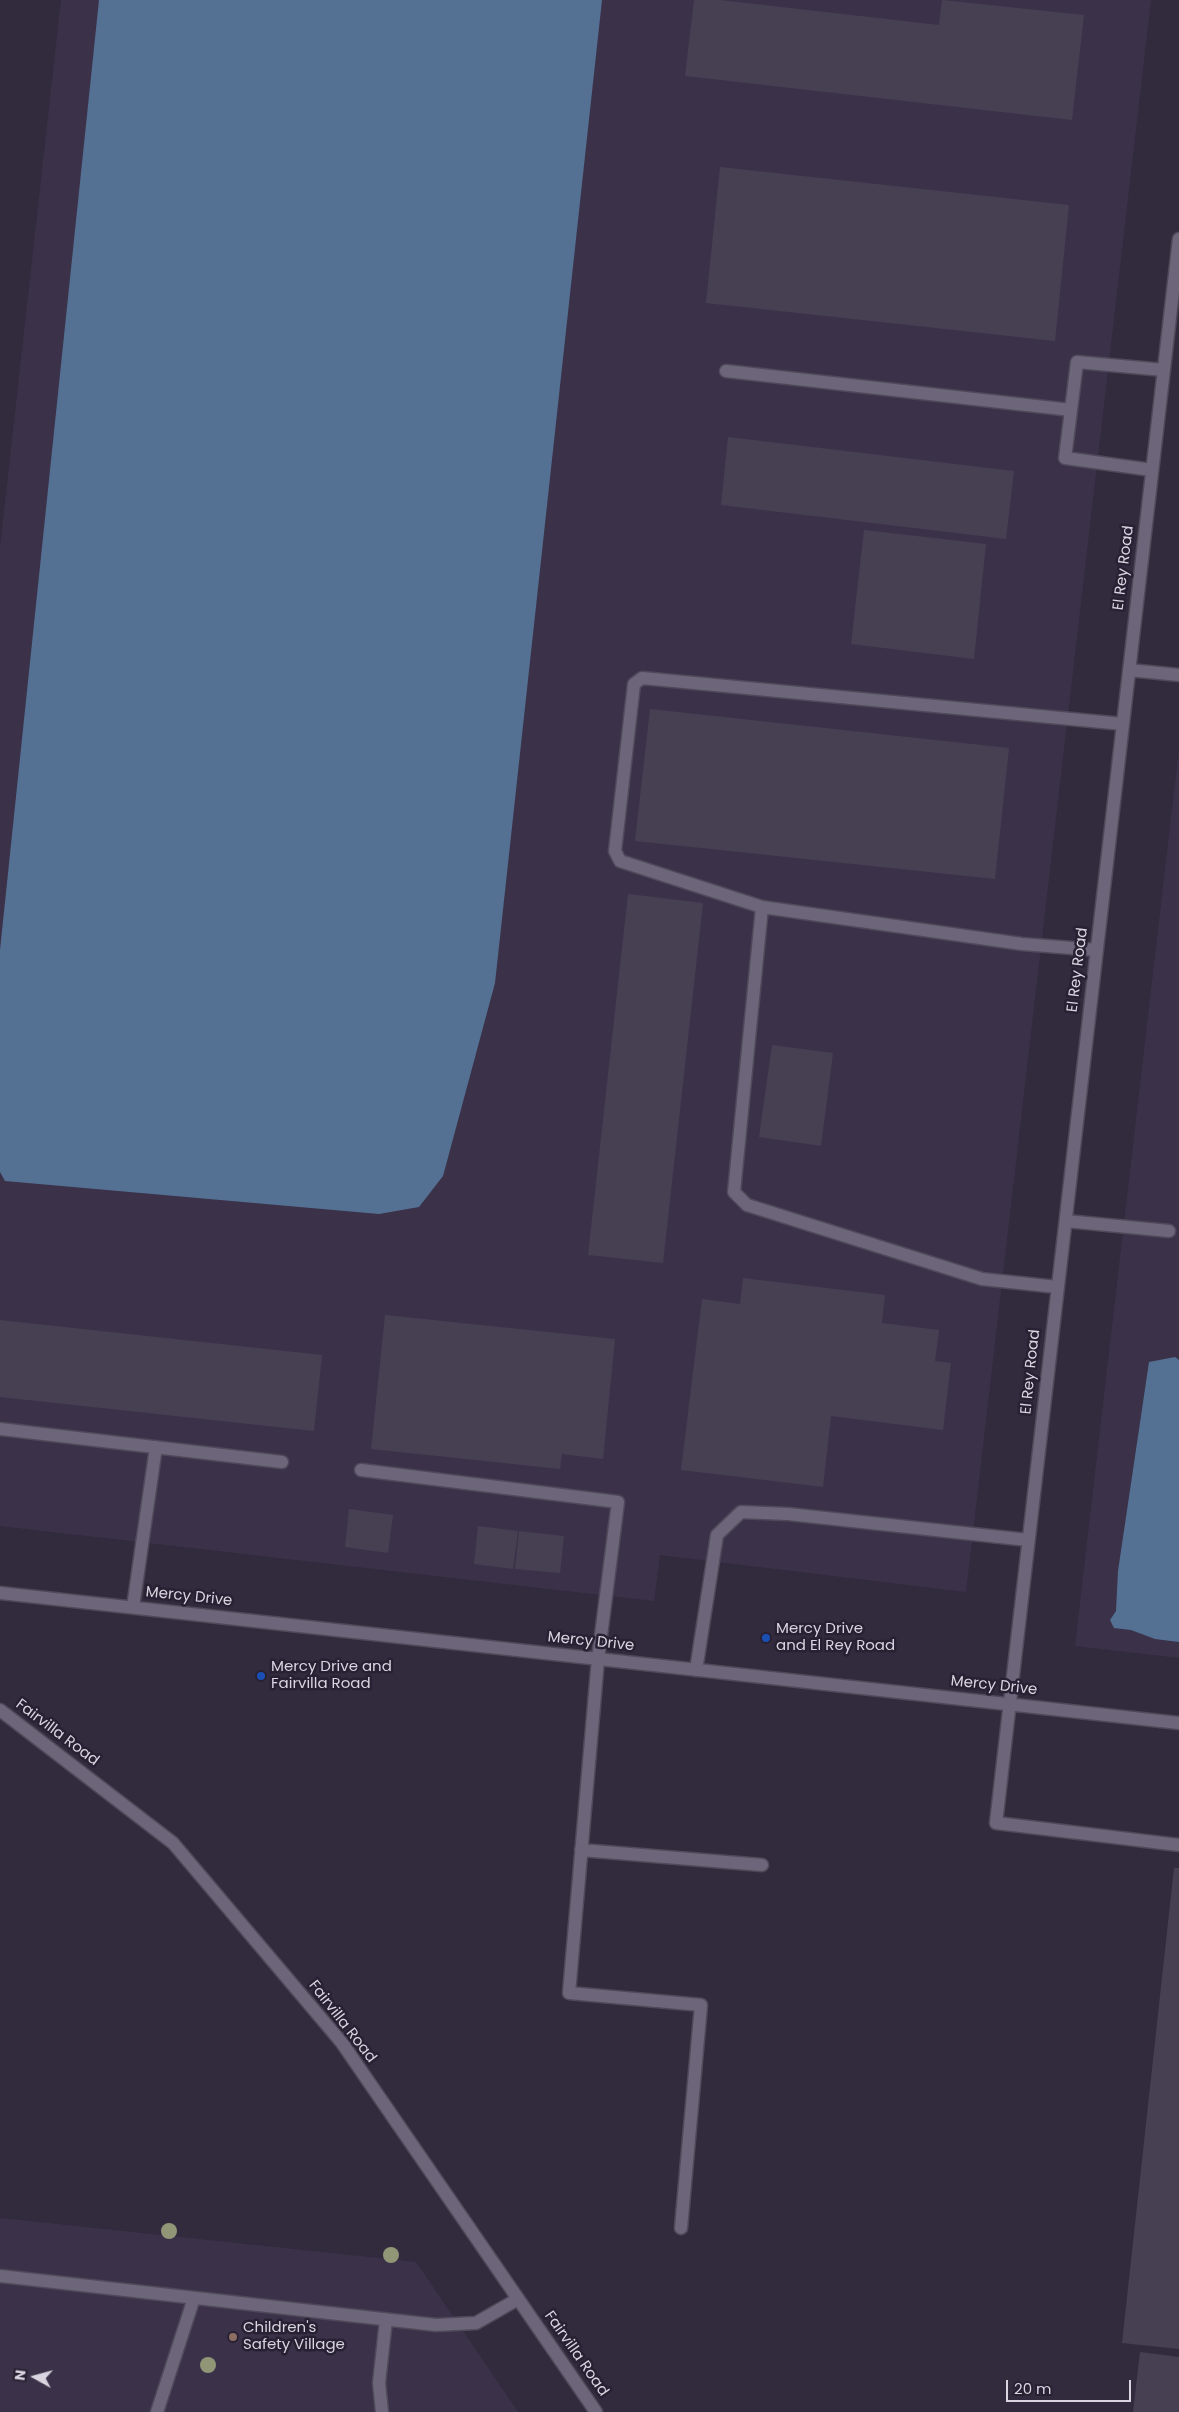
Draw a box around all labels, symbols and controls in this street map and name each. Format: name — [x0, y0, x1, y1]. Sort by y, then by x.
street label: El Rey Road — [1110, 525, 1138, 611]
street label: El Rey Road — [1064, 927, 1092, 1013]
street label: El Rey Road — [1018, 1329, 1044, 1415]
street label: Mercy Drive — [145, 1584, 233, 1610]
place label: Mercy Drive and El Rey Road — [776, 1620, 895, 1655]
street label: Mercy Drive — [547, 1629, 635, 1655]
marker: Mercy Drive and El Rey Road — [760, 1632, 772, 1644]
place label: Mercy Drive and Fairvilla Road — [271, 1658, 392, 1693]
marker: Mercy Drive and Fairvilla Road — [255, 1670, 267, 1682]
street label: Mercy Drive — [950, 1673, 1038, 1699]
street label: Fairvilla Road — [12, 1696, 102, 1770]
street label: Fairvilla Road — [304, 1977, 380, 2067]
street label: Fairvilla Road — [540, 2308, 612, 2400]
place label: Children's Safety Village — [243, 2319, 345, 2354]
marker: Children's Safety Village — [227, 2331, 239, 2343]
north arrow — [10, 2352, 60, 2402]
text: N — [10, 2369, 31, 2382]
scale bar — [1009, 2370, 1134, 2402]
text: 20 m — [1014, 2378, 1052, 2399]

